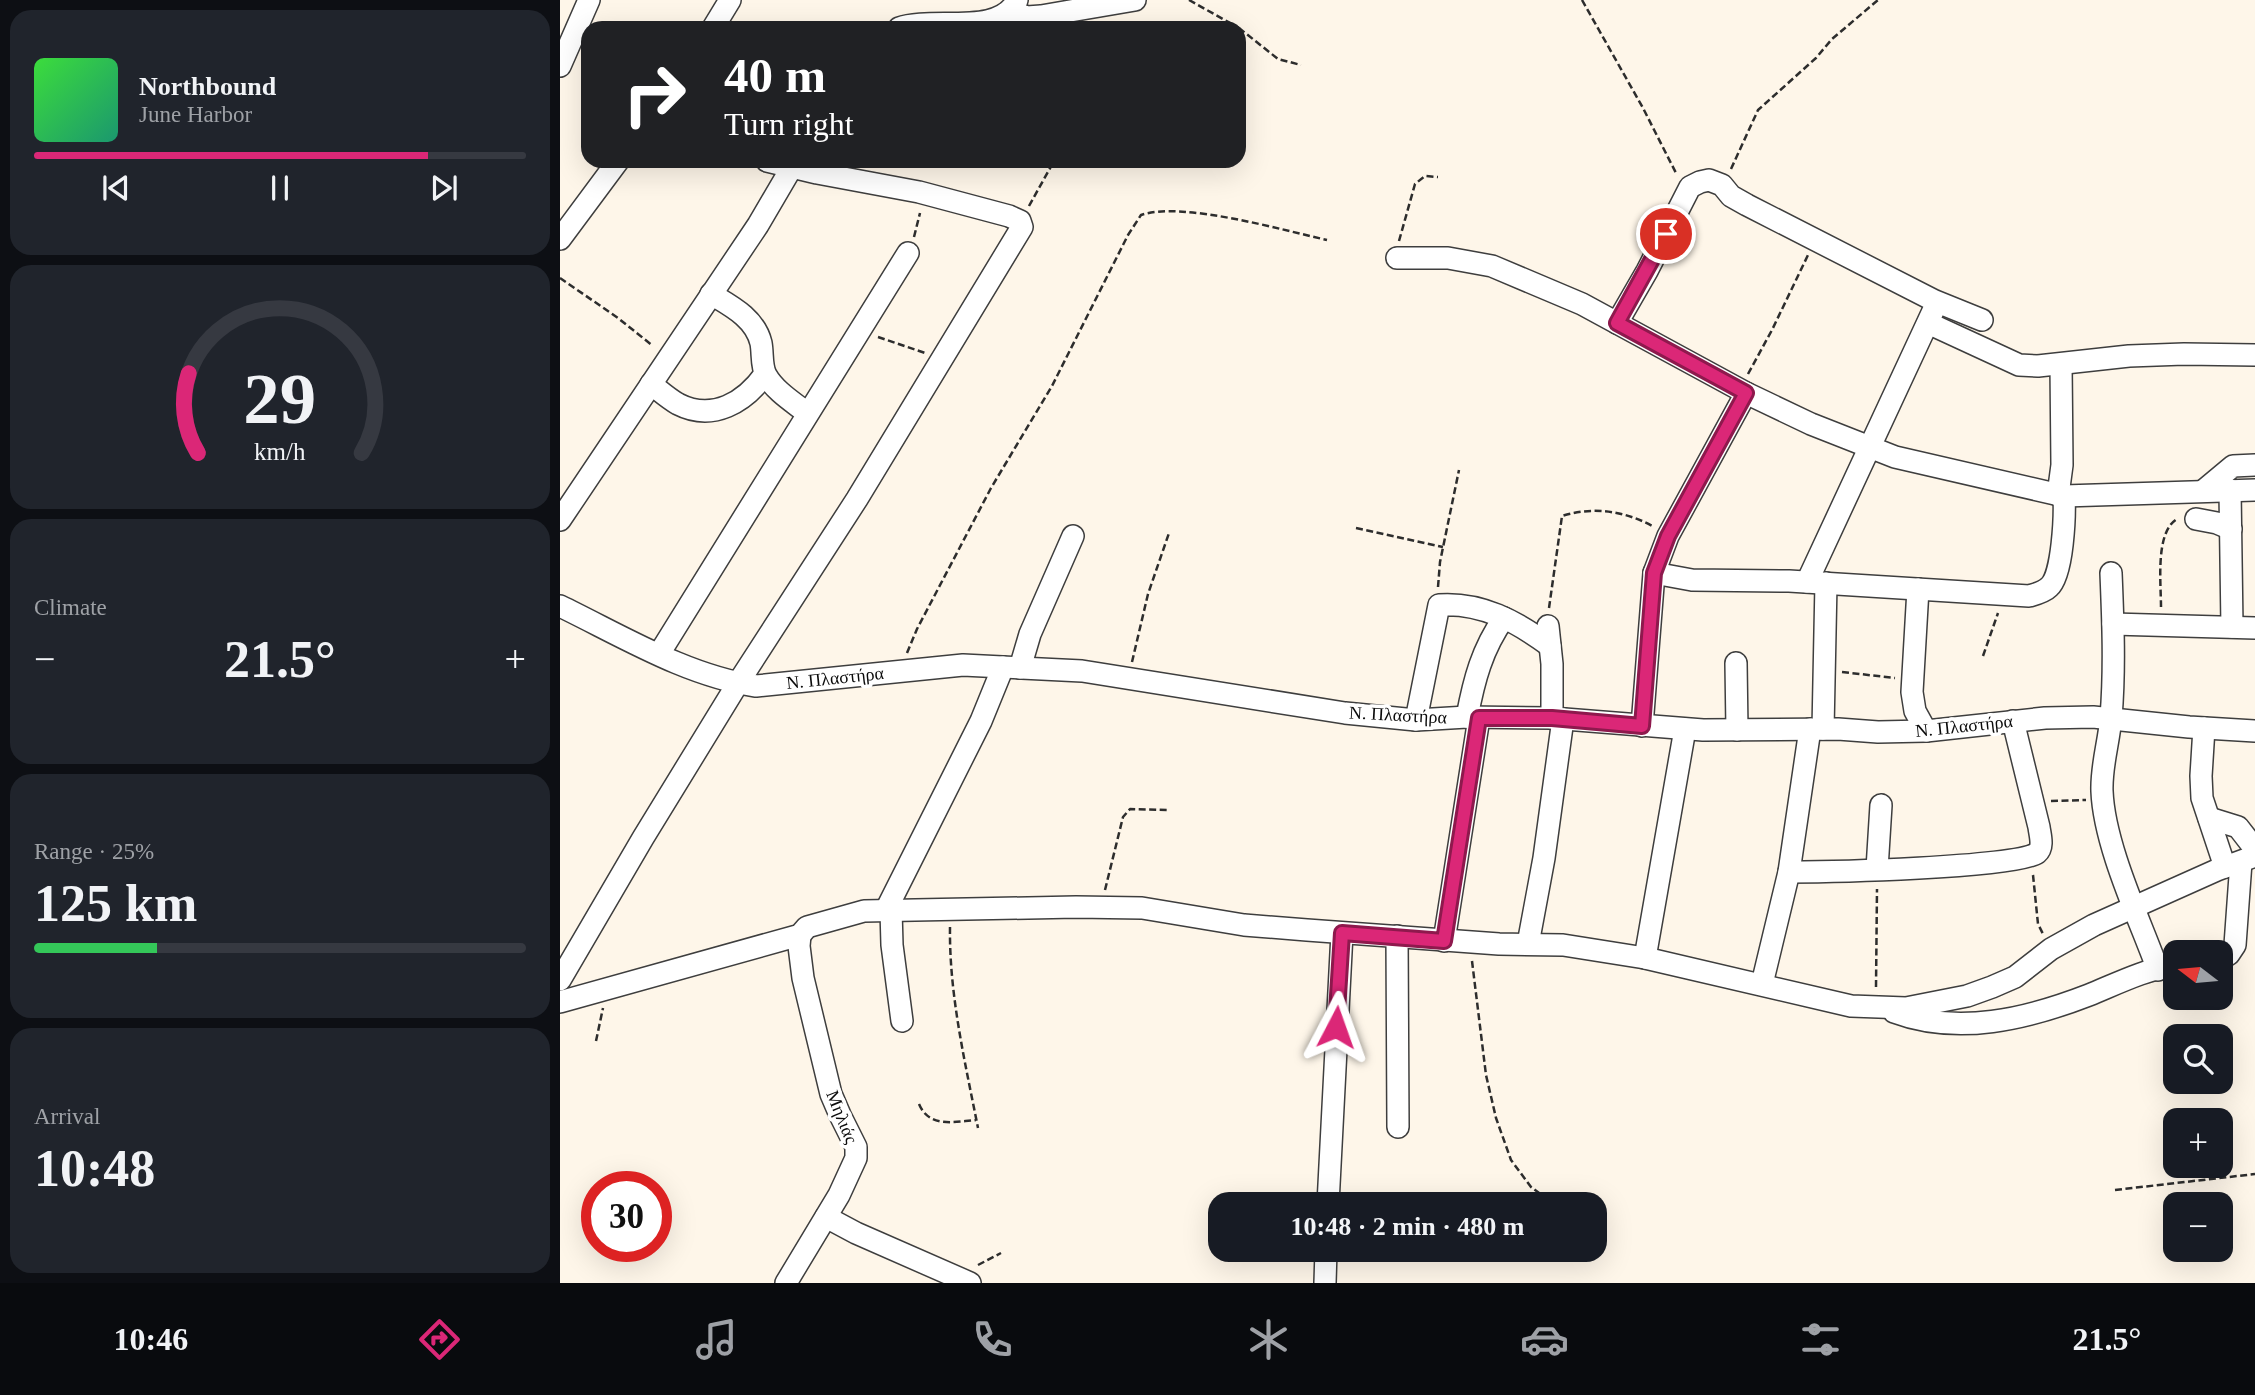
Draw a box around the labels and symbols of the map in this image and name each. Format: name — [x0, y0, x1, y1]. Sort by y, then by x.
pin — [1636, 204, 1696, 264]
street label: Ν. Πλαστήρα — [785, 663, 885, 693]
street label: Ν. Πλαστήρα — [1349, 702, 1448, 728]
street label: Ν. Πλαστήρα — [1914, 711, 2014, 741]
north arrow — [2163, 940, 2233, 1010]
position arrow — [1299, 990, 1373, 1064]
street label: Μηλιάς — [822, 1088, 862, 1146]
speed limit sign: 30 — [581, 1171, 672, 1262]

